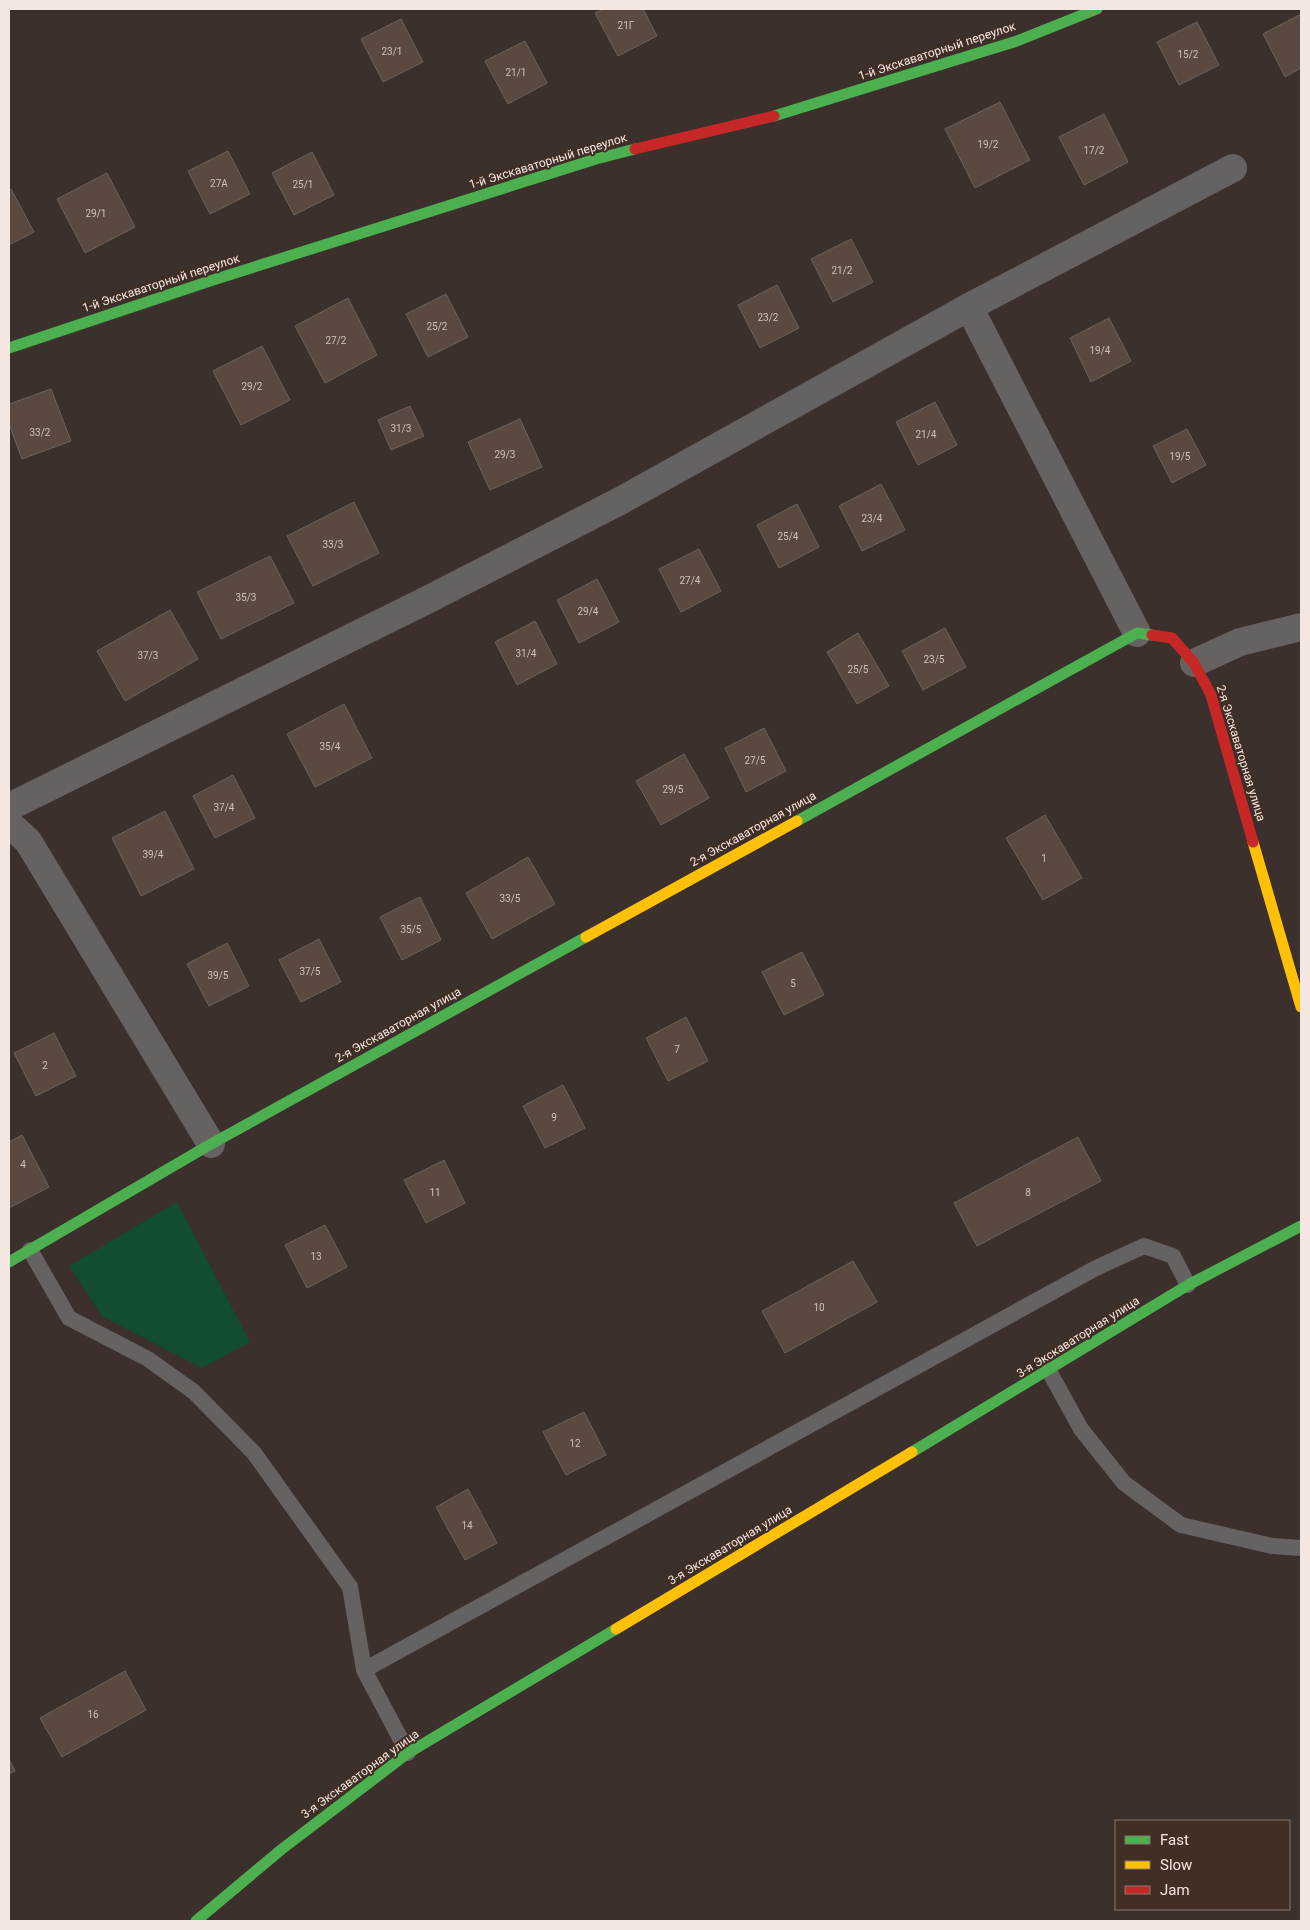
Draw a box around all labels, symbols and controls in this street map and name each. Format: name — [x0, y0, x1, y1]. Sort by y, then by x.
street label: 1-й Экскаваторный переулок — [857, 19, 1018, 83]
house number: 21Г — [618, 20, 635, 31]
house number: 23/1 — [382, 46, 403, 57]
house number: 15/2 — [1178, 49, 1199, 60]
house number: 21/1 — [506, 67, 527, 78]
street label: 1-й Экскаваторный переулок — [467, 130, 629, 192]
house number: 19/2 — [978, 139, 999, 150]
house number: 17/2 — [1084, 145, 1105, 156]
house number: 27А — [210, 178, 228, 189]
house number: 25/1 — [293, 179, 314, 190]
house number: 29/1 — [86, 208, 107, 219]
street label: 1-й Экскаваторный переулок — [81, 251, 242, 315]
house number: 21/2 — [832, 265, 853, 276]
house number: 23/2 — [758, 312, 779, 323]
house number: 25/2 — [427, 321, 448, 332]
house number: 27/2 — [326, 335, 347, 346]
house number: 19/4 — [1090, 345, 1111, 356]
house number: 29/2 — [242, 381, 263, 392]
house number: 31/3 — [391, 423, 412, 434]
house number: 33/2 — [30, 427, 51, 438]
house number: 21/4 — [916, 429, 937, 440]
house number: 29/3 — [495, 449, 516, 460]
house number: 19/5 — [1170, 451, 1191, 462]
house number: 23/4 — [862, 513, 883, 524]
house number: 25/4 — [778, 531, 799, 542]
house number: 33/3 — [323, 539, 344, 550]
house number: 27/4 — [680, 575, 701, 586]
house number: 35/3 — [236, 592, 257, 603]
house number: 29/4 — [578, 606, 599, 617]
house number: 31/4 — [516, 648, 537, 659]
house number: 37/3 — [138, 650, 159, 661]
house number: 23/5 — [924, 654, 945, 665]
house number: 25/5 — [848, 664, 869, 675]
street label: 2-я Экскаваторная улица — [1214, 683, 1268, 823]
house number: 35/4 — [320, 741, 341, 752]
house number: 27/5 — [745, 755, 766, 766]
house number: 29/5 — [663, 784, 684, 795]
street label: 2-я Экскаваторная улица — [688, 789, 818, 869]
house number: 37/4 — [214, 802, 235, 813]
house number: 39/4 — [143, 849, 164, 860]
house number: 1 — [1041, 853, 1047, 864]
house number: 33/5 — [500, 893, 521, 904]
house number: 35/5 — [401, 924, 422, 935]
house number: 37/5 — [300, 966, 321, 977]
house number: 39/5 — [208, 970, 229, 981]
house number: 5 — [790, 978, 796, 989]
street label: 2-я Экскаваторная улица — [333, 985, 463, 1065]
house number: 7 — [674, 1044, 680, 1055]
house number: 2 — [42, 1060, 48, 1071]
house number: 9 — [551, 1112, 557, 1123]
house number: 4 — [20, 1159, 26, 1170]
house number: 11 — [429, 1187, 441, 1198]
house number: 8 — [1025, 1187, 1031, 1198]
house number: 13 — [310, 1251, 322, 1262]
street label: 3-я Экскаваторная улица — [1014, 1294, 1142, 1380]
house number: 10 — [813, 1302, 825, 1313]
house number: 12 — [569, 1438, 581, 1449]
street label: 3-я Экскаваторная улица — [666, 1502, 794, 1588]
house number: 14 — [461, 1520, 473, 1531]
house number: 16 — [87, 1709, 99, 1720]
street label: 3-я Экскаваторная улица — [299, 1727, 421, 1821]
legend — [1115, 1820, 1290, 1910]
text: Fast — [1160, 1831, 1189, 1849]
text: Slow — [1160, 1856, 1192, 1874]
text: Jam — [1160, 1881, 1190, 1899]

